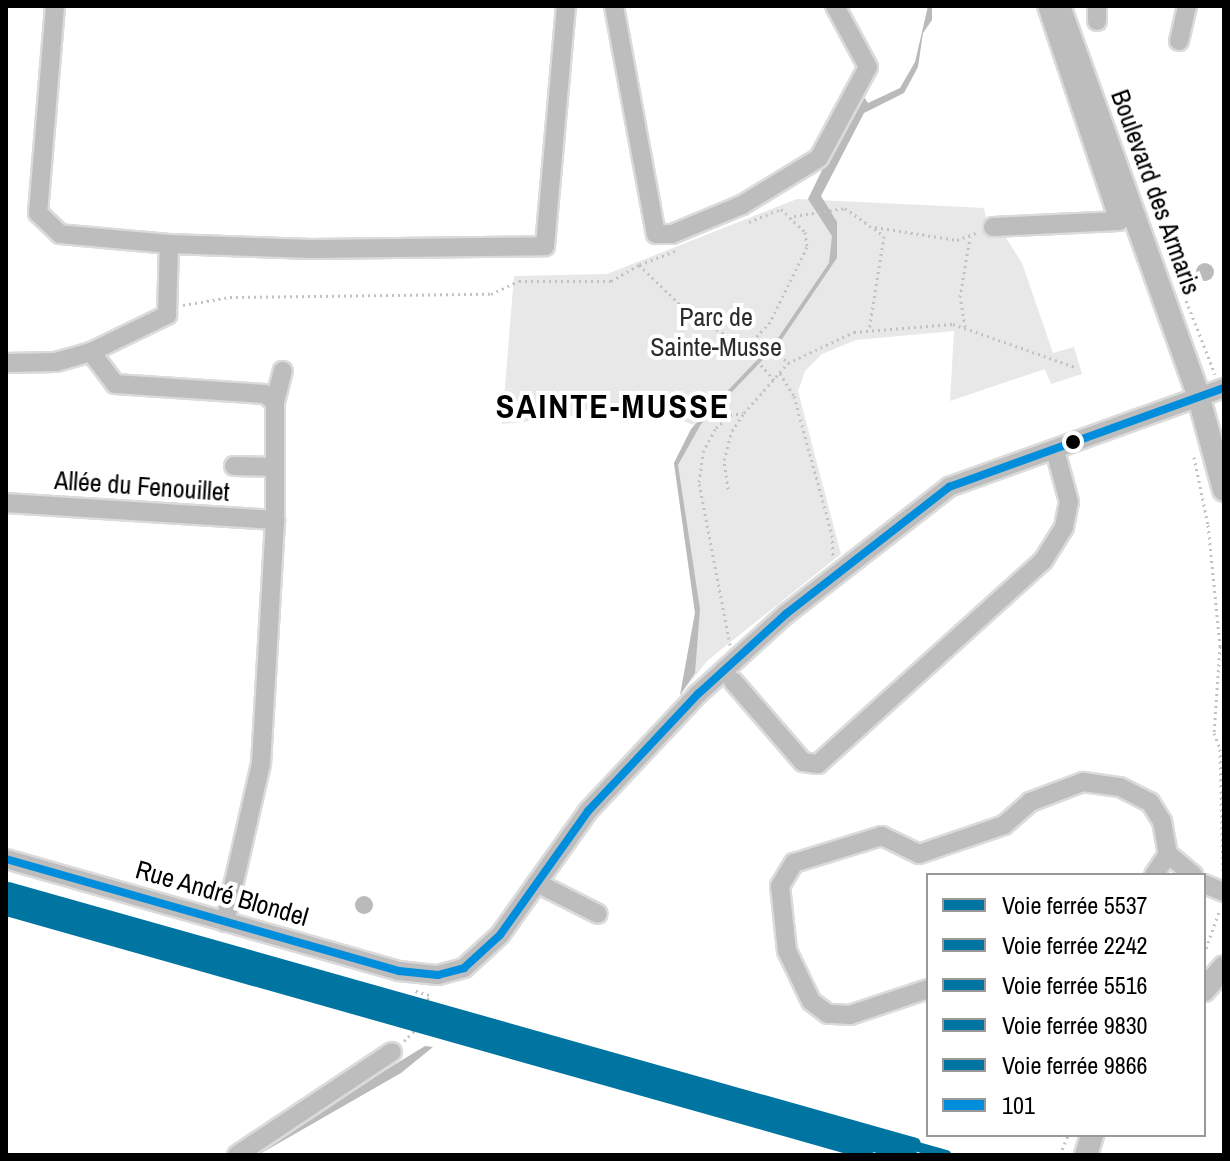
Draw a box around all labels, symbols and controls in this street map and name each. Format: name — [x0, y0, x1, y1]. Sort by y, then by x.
street label: Boulevard des Armaris — [1104, 85, 1208, 299]
park label: Parc de Sainte-Musse — [650, 301, 782, 362]
district label: SAINTE-MUSSE — [496, 387, 730, 427]
unlabelled marker — [1065, 434, 1081, 450]
street label: Allée du Fenouillet — [53, 464, 231, 508]
street label: Rue André Blondel — [132, 853, 312, 933]
legend — [926, 873, 1206, 1137]
text: Voie ferrée 5537 — [1002, 889, 1148, 921]
text: Voie ferrée 2242 — [1002, 929, 1148, 961]
text: Voie ferrée 5516 — [1002, 969, 1148, 1001]
text: Voie ferrée 9830 — [1002, 1009, 1148, 1041]
text: Voie ferrée 9866 — [1002, 1049, 1148, 1081]
text: 101 — [1002, 1089, 1035, 1121]

